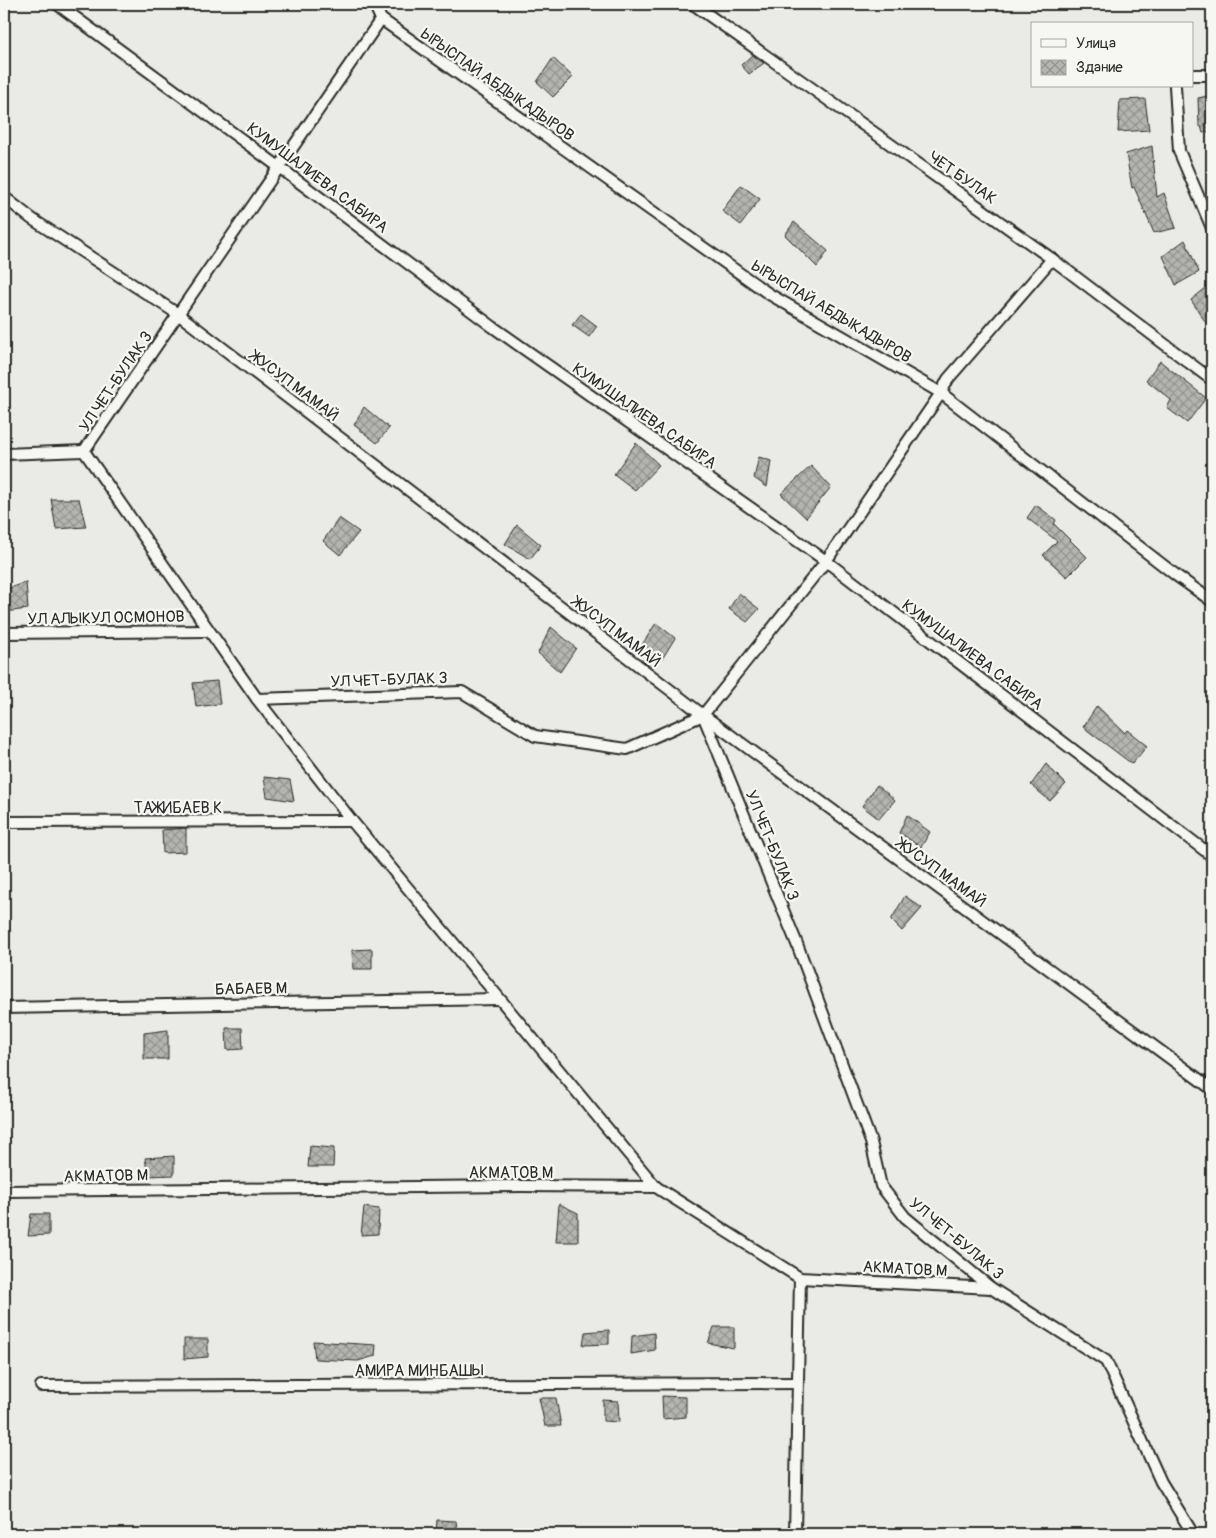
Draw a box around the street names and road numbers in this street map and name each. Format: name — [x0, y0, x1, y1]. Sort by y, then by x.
street label: ЫРЫСПАЙ АБДЫКАДЫРОВ — [417, 24, 578, 145]
street label: КУМУШАЛИЕВА САБИРА — [243, 118, 392, 237]
street label: ЧЕТ БУЛАК — [924, 147, 1000, 209]
street label: ЫРЫСПАЙ АБДЫКАДЫРОВ — [748, 256, 915, 368]
street label: УЛ ЧЕТ-БУЛАК 3 — [75, 327, 157, 436]
street label: ЖУСУП МАМАЙ — [244, 344, 343, 426]
street label: КУМУШАЛИЕВА САБИРА — [568, 358, 720, 473]
street label: ЖУСУП МАМАЙ — [566, 590, 665, 672]
street label: КУМУШАЛИЕВА САБИРА — [898, 595, 1047, 714]
street label: УЛ АЛЫКУЛ ОСМОНОВ — [27, 607, 185, 629]
street label: УЛ ЧЕТ-БУЛАК 3 — [330, 668, 448, 692]
street label: УЛ ЧЕТ-БУЛАК 3 — [741, 787, 803, 903]
street label: ТАЖИБАЕВ К — [134, 798, 222, 818]
street label: ЖУСУП МАМАЙ — [891, 832, 990, 912]
street label: БАБАЕВ М — [215, 978, 287, 1000]
street label: АКМАТОВ М — [469, 1163, 553, 1183]
street label: АКМАТОВ М — [64, 1165, 148, 1187]
street label: УЛ ЧЕТ-БУЛАК 3 — [905, 1193, 1008, 1284]
street label: АКМАТОВ М — [862, 1257, 948, 1281]
street label: АМИРА МИНБАШЫ — [354, 1361, 484, 1381]

